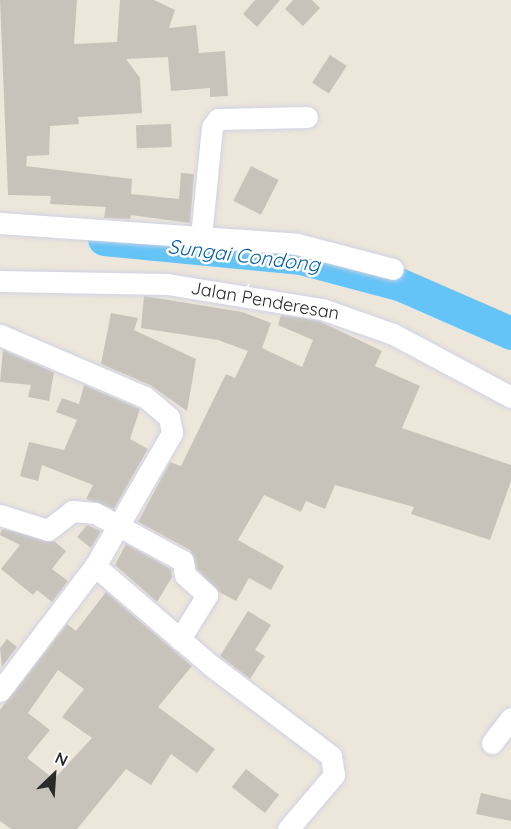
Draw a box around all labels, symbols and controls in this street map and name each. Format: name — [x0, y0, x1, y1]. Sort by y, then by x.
water label: Sungai Condong — [166, 234, 322, 276]
street label: Jalan Penderesan — [189, 277, 341, 325]
north arrow — [24, 745, 84, 805]
text: N — [52, 747, 71, 770]

